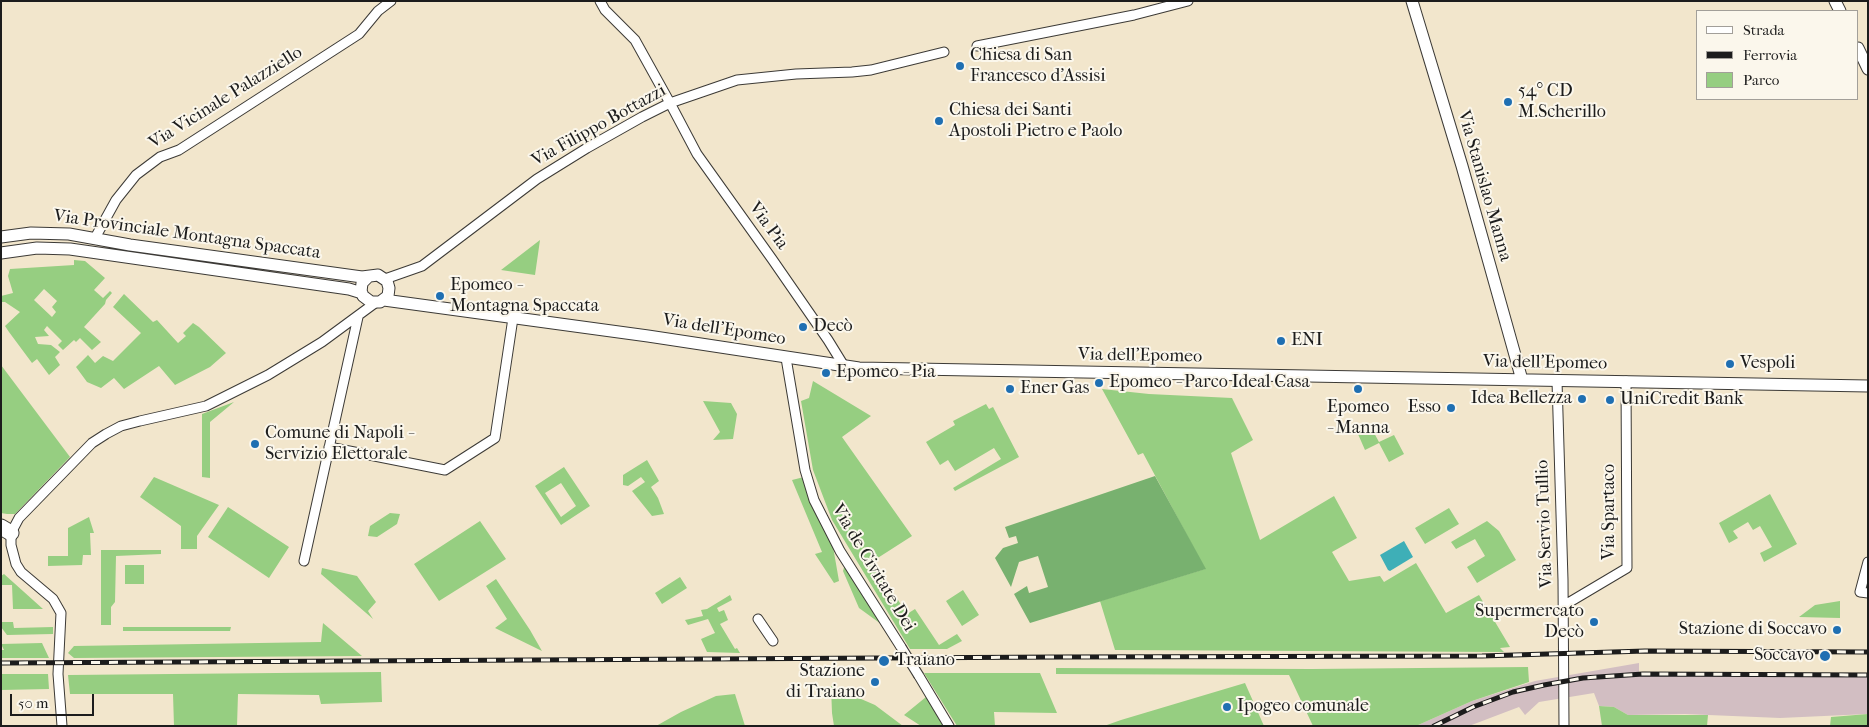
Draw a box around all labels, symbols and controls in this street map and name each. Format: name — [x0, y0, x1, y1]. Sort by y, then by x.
legend — [1696, 10, 1859, 100]
text: Strada — [1743, 21, 1785, 39]
street label: Via Vicinale Palazziello — [145, 42, 307, 154]
place label: Chiesa di San Francesco d'Assisi — [970, 45, 1106, 88]
text: Ferrovia — [1743, 46, 1797, 64]
marker: Chiesa di San Francesco d'Assisi — [954, 60, 966, 72]
text: Parco — [1743, 71, 1779, 89]
street label: Via Filippo Bottazzi — [528, 80, 670, 172]
place label: 54° CD M.Scherillo — [1518, 81, 1606, 124]
marker: 54° CD M.Scherillo — [1502, 96, 1514, 108]
place label: Chiesa dei Santi Apostoli Pietro e Paolo — [949, 100, 1122, 142]
street label: Via Stanislao Manna — [1452, 108, 1516, 264]
marker: Chiesa dei Santi Apostoli Pietro e Paolo — [933, 115, 945, 127]
street label: Via Pia — [743, 198, 793, 254]
street label: Via Provinciale Montagna Spaccata — [52, 206, 322, 264]
place label: Epomeo - Montagna Spaccata — [450, 275, 599, 318]
marker: Epomeo - Montagna Spaccata — [434, 290, 446, 302]
street label: Via dell'Epomeo — [661, 310, 787, 350]
place label: Decò — [813, 316, 853, 338]
marker: Decò — [797, 321, 809, 333]
place label: ENI — [1291, 330, 1323, 352]
marker: ENI — [1275, 335, 1287, 347]
street label: Via dell'Epomeo — [1078, 344, 1202, 368]
street label: Via dell'Epomeo — [1483, 351, 1607, 375]
place label: Vespoli — [1740, 353, 1795, 375]
marker: Vespoli — [1724, 358, 1736, 370]
place label: Epomeo - Pia — [836, 362, 936, 384]
marker: Epomeo - Pia — [820, 367, 832, 379]
place label: Epomeo - Parco Ideal Casa — [1109, 372, 1310, 394]
marker: Epomeo - Parco Ideal Casa — [1093, 377, 1105, 389]
place label: Ener Gas — [1020, 378, 1089, 400]
marker: Ener Gas — [1004, 383, 1016, 395]
marker: Epomeo - Manna — [1352, 383, 1364, 395]
place label: Idea Bellezza — [1471, 388, 1572, 410]
place label: UniCredit Bank — [1620, 389, 1743, 411]
marker: Idea Bellezza — [1576, 393, 1588, 405]
marker: UniCredit Bank — [1604, 394, 1616, 406]
place label: Epomeo - Manna — [1327, 397, 1389, 439]
place label: Esso — [1408, 397, 1441, 419]
marker: Esso — [1445, 402, 1457, 414]
place label: Comune di Napoli - Servizio Elettorale — [265, 423, 412, 466]
marker: Comune di Napoli - Servizio Elettorale — [249, 438, 261, 450]
street label: Via Servio Tullio — [1532, 459, 1558, 589]
street label: Via Spartaco — [1599, 464, 1621, 560]
street label: Via de Civitate Dei — [826, 500, 920, 636]
place label: Supermercato Decò — [1475, 601, 1584, 644]
marker: Supermercato Decò — [1588, 616, 1600, 628]
place label: Stazione di Soccavo — [1679, 619, 1827, 641]
marker: Stazione di Soccavo — [1831, 624, 1843, 636]
place label: Soccavo — [1754, 645, 1814, 667]
marker: Soccavo — [1818, 649, 1832, 663]
place label: Traiano — [895, 650, 955, 672]
marker: Traiano — [877, 654, 891, 668]
place label: Stazione di Traiano — [786, 661, 865, 704]
marker: Stazione di Traiano — [869, 676, 881, 688]
scale bar — [12, 684, 96, 716]
text: 50 m — [18, 694, 48, 712]
place label: Ipogeo comunale — [1237, 696, 1369, 718]
marker: Ipogeo comunale — [1221, 701, 1233, 713]

